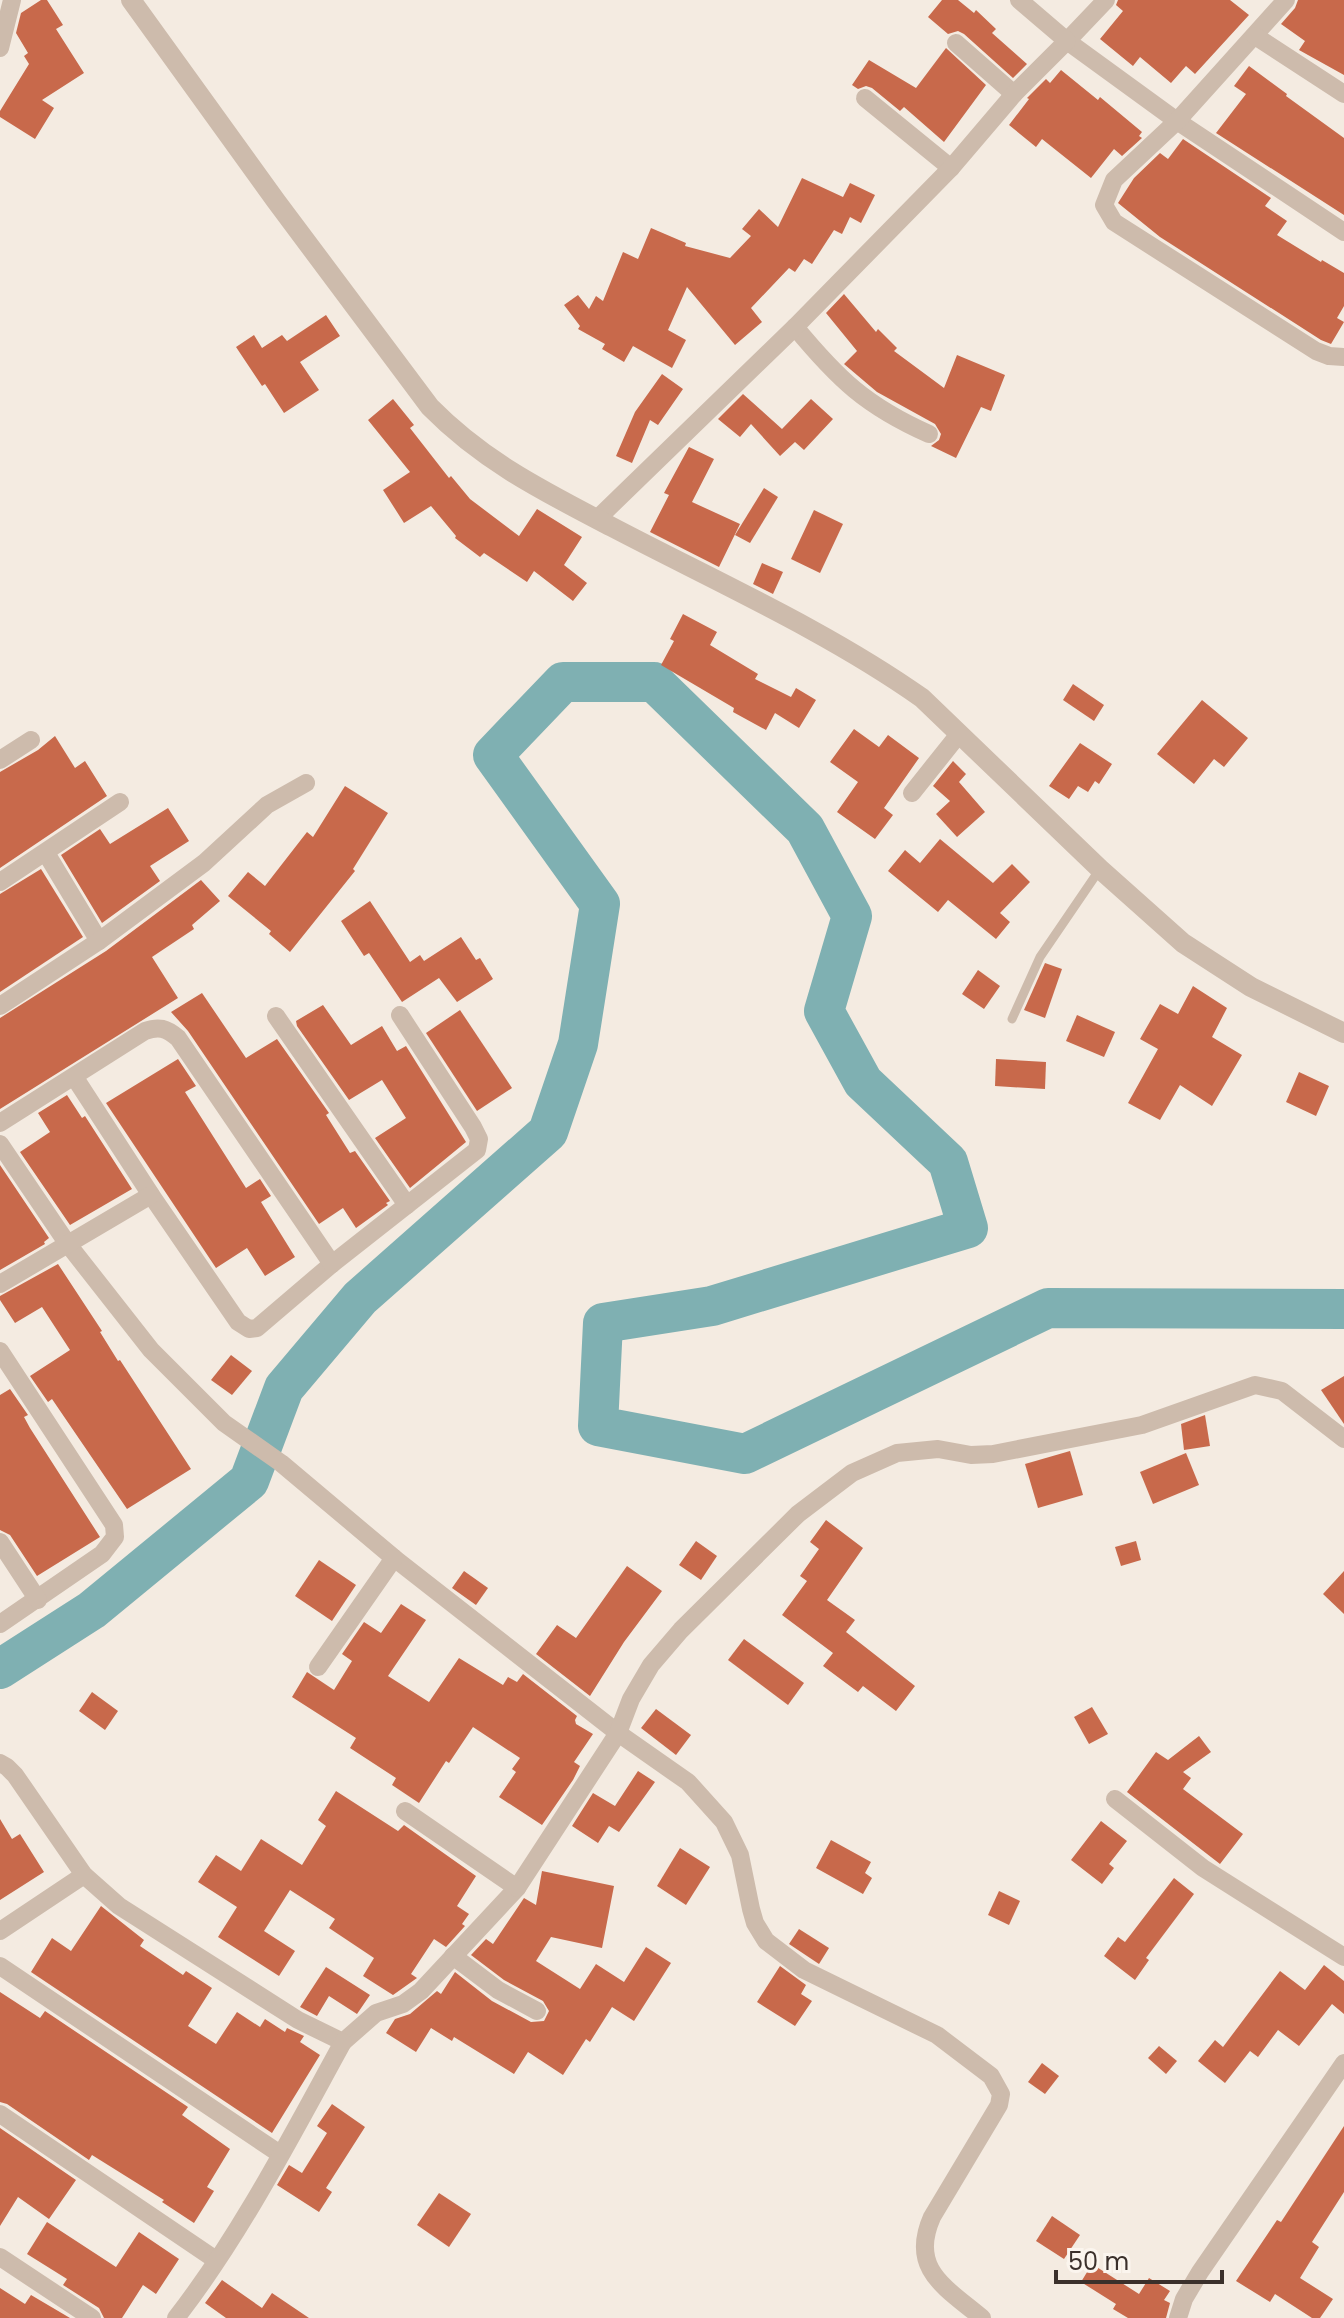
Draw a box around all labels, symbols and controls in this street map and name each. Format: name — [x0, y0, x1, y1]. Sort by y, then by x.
scale bar — [1056, 2234, 1222, 2284]
text: 50 m — [1068, 2245, 1129, 2278]

